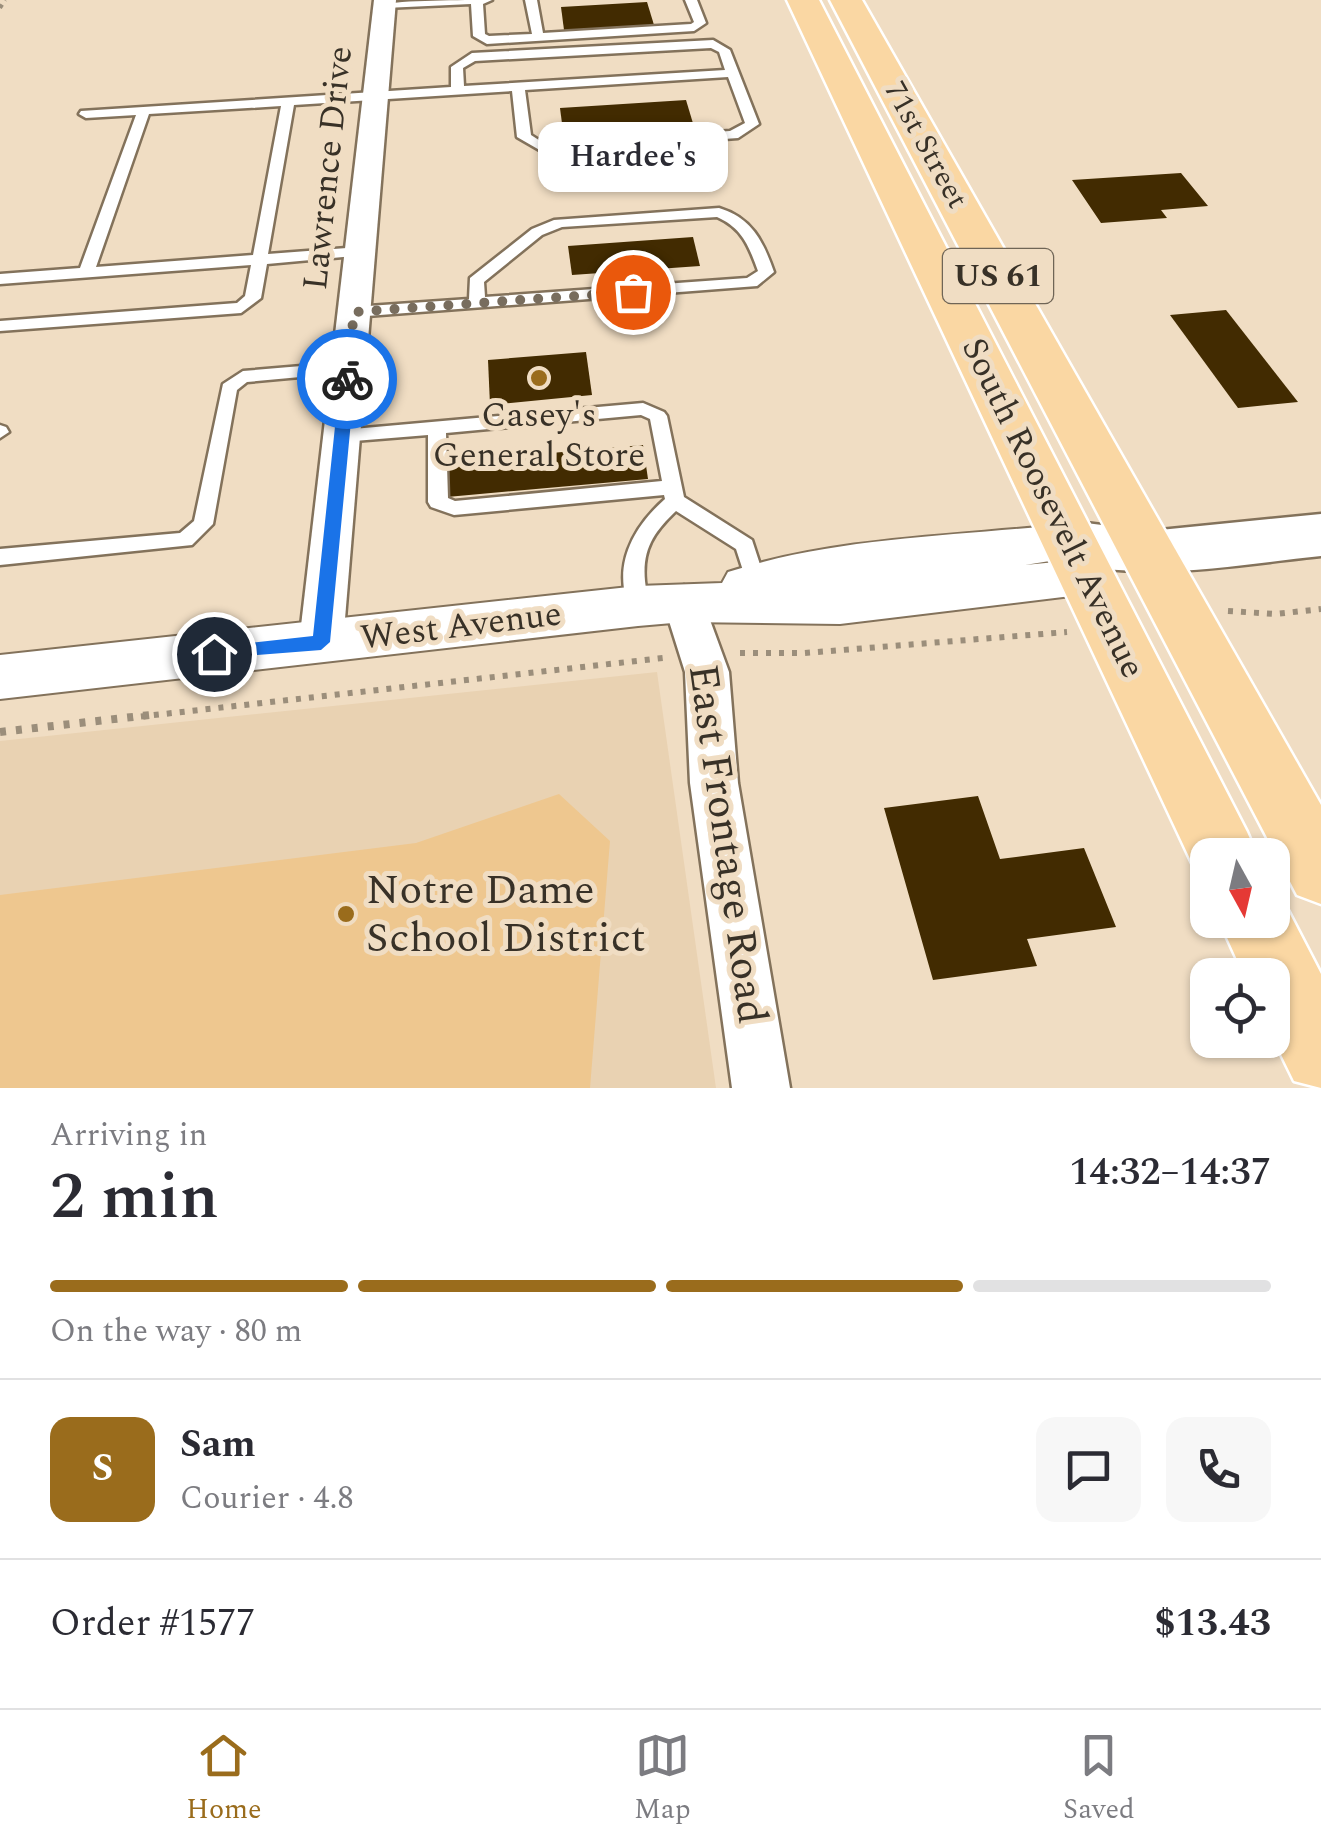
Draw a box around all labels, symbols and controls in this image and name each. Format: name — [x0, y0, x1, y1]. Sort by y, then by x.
street label: Lawrence Drive — [289, 43, 367, 293]
street label: 71st Street — [872, 73, 980, 217]
callout: Hardee's — [538, 122, 728, 192]
text: Hardee's — [569, 132, 697, 181]
road number: US 61 — [943, 249, 1053, 303]
pin — [591, 250, 676, 335]
icon: bag — [606, 265, 661, 320]
courier — [297, 329, 397, 429]
street label: South Roosevelt Avenue — [947, 329, 1159, 687]
icon: bike — [320, 352, 375, 407]
marker: Casey's General Store — [528, 367, 550, 389]
place label: Casey's General Store — [433, 389, 645, 482]
street label: West Avenue — [358, 587, 564, 665]
pin — [172, 612, 257, 697]
icon: home — [187, 627, 242, 682]
street label: East Frontage Road — [671, 660, 783, 1028]
north arrow — [1190, 838, 1290, 938]
map controls — [1190, 838, 1290, 1058]
place label: Notre Dame School District — [366, 859, 646, 970]
marker: Notre Dame School District — [335, 903, 357, 925]
button: locate — [1190, 958, 1290, 1058]
text: Arriving in — [50, 1111, 207, 1160]
text: 14:32–14:37 — [1069, 1144, 1271, 1202]
text: 2 min — [50, 1148, 219, 1247]
text: On the way · 80 m — [50, 1307, 302, 1356]
text: Sam — [180, 1416, 256, 1474]
button: chat — [1036, 1417, 1141, 1522]
button: phone — [1166, 1417, 1271, 1522]
text: S — [92, 1440, 113, 1498]
text: Courier · 4.8 — [180, 1474, 353, 1523]
text: Order #1577 — [50, 1595, 255, 1653]
text: $13.43 — [1154, 1595, 1271, 1653]
tab: Home — [186, 1728, 262, 1831]
tab: Map — [634, 1728, 691, 1831]
tab: Saved — [1063, 1728, 1135, 1831]

